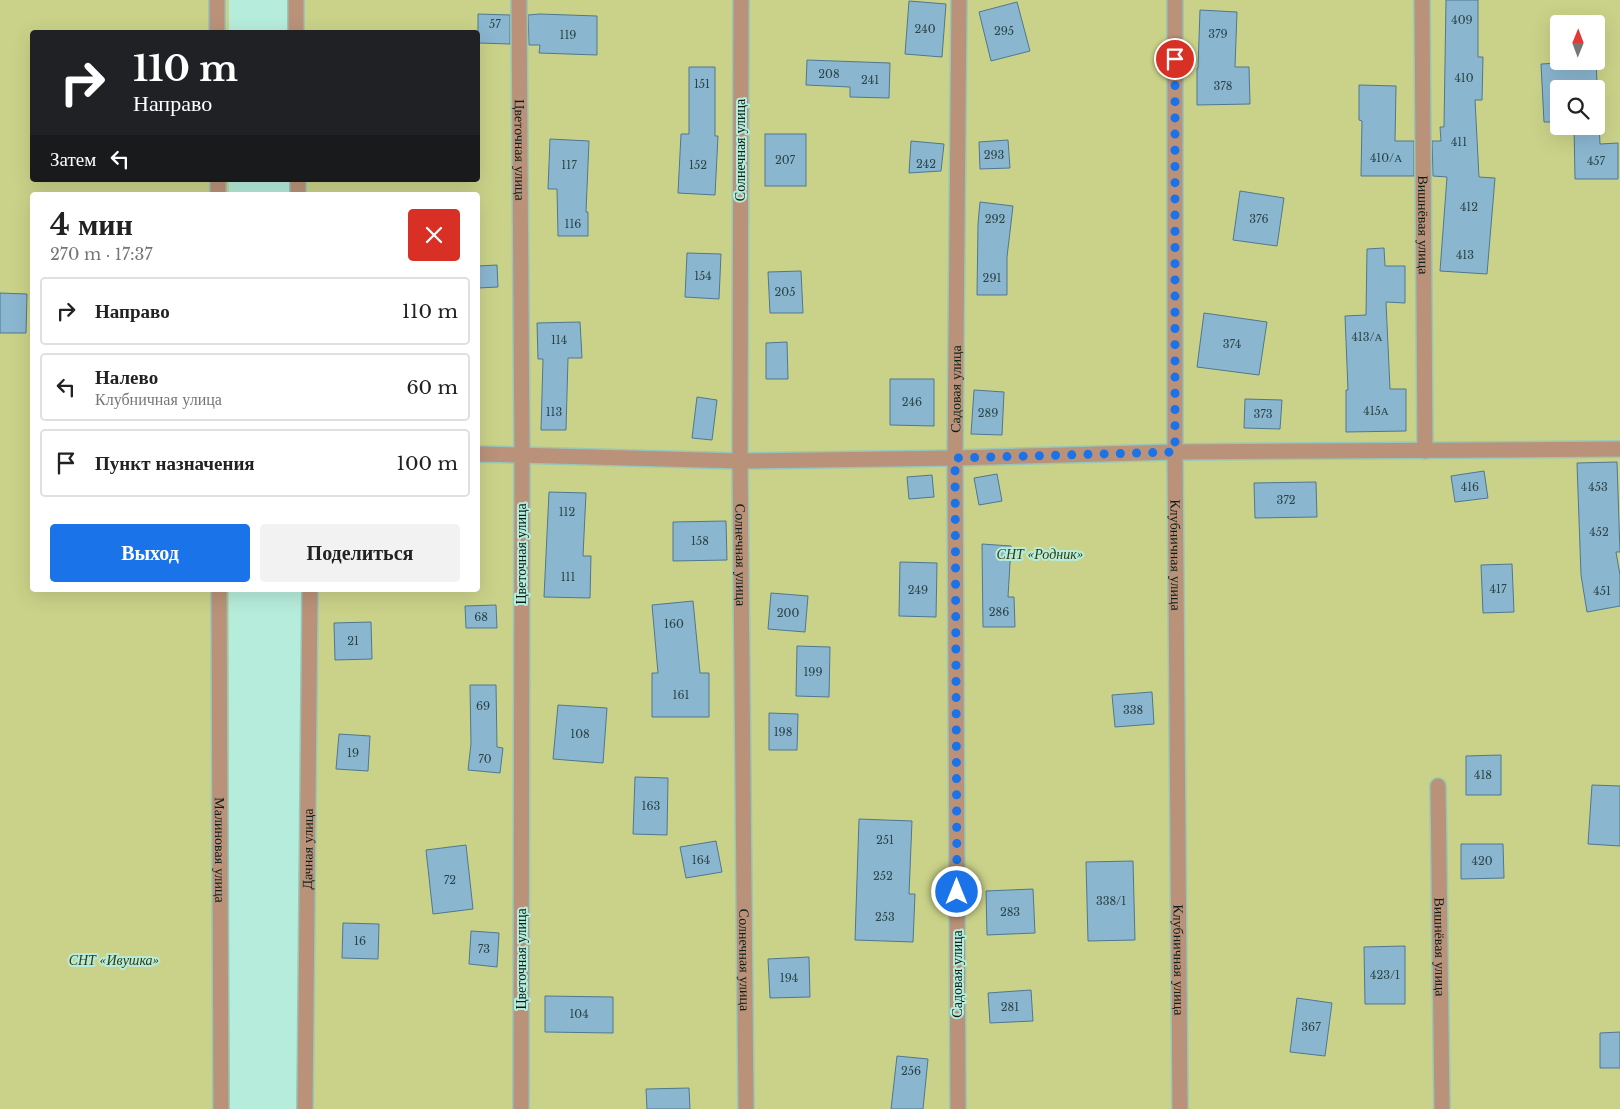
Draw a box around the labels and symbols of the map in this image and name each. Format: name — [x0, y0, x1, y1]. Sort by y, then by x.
house number: 409 — [1451, 13, 1473, 27]
north arrow — [1550, 15, 1605, 70]
house number: 57 — [489, 17, 501, 31]
house number: 240 — [914, 22, 936, 36]
house number: 295 — [994, 24, 1014, 38]
house number: 379 — [1208, 27, 1228, 41]
house number: 119 — [560, 28, 576, 42]
pin — [1154, 38, 1196, 80]
house number: 208 — [818, 67, 840, 81]
house number: 410 — [1454, 71, 1474, 85]
house number: 241 — [861, 73, 879, 87]
house number: 151 — [694, 77, 710, 91]
house number: 378 — [1214, 79, 1232, 93]
street label: Солнечная улица — [731, 98, 749, 201]
street label: Цветочная улица — [511, 99, 529, 201]
house number: 411 — [1451, 135, 1467, 149]
house number: 293 — [984, 148, 1005, 162]
house number: 410/А — [1370, 151, 1402, 165]
house number: 207 — [775, 153, 796, 167]
house number: 457 — [1587, 154, 1606, 168]
house number: 242 — [916, 157, 936, 171]
house number: 117 — [561, 158, 577, 172]
house number: 152 — [689, 158, 707, 172]
street label: Вишнёвая улица — [1414, 175, 1433, 275]
house number: 412 — [1460, 200, 1478, 214]
house number: 292 — [985, 212, 1006, 226]
house number: 376 — [1249, 212, 1269, 226]
house number: 116 — [565, 217, 581, 231]
house number: 413 — [1456, 248, 1474, 262]
house number: 154 — [694, 269, 712, 283]
house number: 291 — [983, 271, 1001, 285]
house number: 205 — [775, 285, 795, 299]
house number: 413/А — [1351, 330, 1383, 344]
house number: 114 — [551, 333, 567, 347]
house number: 374 — [1223, 337, 1241, 351]
street label: Садовая улица — [946, 344, 965, 433]
house number: 246 — [902, 395, 922, 409]
house number: 415А — [1363, 404, 1389, 418]
house number: 113 — [546, 405, 563, 419]
house number: 289 — [978, 406, 998, 420]
house number: 373 — [1253, 407, 1273, 421]
house number: 416 — [1461, 480, 1479, 494]
house number: 453 — [1588, 480, 1608, 494]
house number: 372 — [1276, 493, 1296, 507]
street label: Клубничная улица — [1166, 499, 1185, 611]
street label: Цветочная улица — [512, 503, 530, 605]
street label: Солнечная улица — [731, 504, 750, 607]
house number: 112 — [559, 505, 576, 519]
house number: 452 — [1589, 525, 1609, 539]
house number: 158 — [691, 534, 709, 548]
park label: СНТ «Родник» — [997, 545, 1083, 563]
house number: 111 — [561, 570, 575, 584]
house number: 417 — [1490, 582, 1507, 596]
house number: 249 — [908, 583, 928, 597]
house number: 451 — [1593, 584, 1611, 598]
house number: 286 — [989, 605, 1009, 619]
house number: 200 — [777, 606, 799, 620]
house number: 68 — [474, 610, 488, 624]
house number: 160 — [664, 617, 684, 631]
house number: 21 — [347, 634, 359, 648]
house number: 199 — [803, 665, 823, 679]
house number: 161 — [673, 688, 690, 702]
house number: 69 — [476, 699, 490, 713]
house number: 338 — [1123, 703, 1143, 717]
house number: 198 — [774, 725, 792, 739]
house number: 108 — [570, 727, 590, 741]
house number: 19 — [347, 746, 359, 760]
house number: 70 — [478, 752, 492, 766]
house number: 418 — [1474, 768, 1492, 782]
street label: Малиновая улица — [211, 797, 229, 904]
house number: 163 — [642, 799, 661, 813]
street label: Дачная улица — [298, 808, 317, 890]
house number: 251 — [876, 833, 894, 847]
house number: 164 — [692, 853, 710, 867]
house number: 420 — [1471, 854, 1493, 868]
position arrow — [930, 865, 982, 917]
house number: 252 — [873, 869, 893, 883]
house number: 72 — [444, 873, 456, 887]
house number: 338/1 — [1096, 894, 1126, 908]
street label: Вишнёвая улица — [1430, 897, 1450, 997]
street label: Клубничная улица — [1169, 904, 1188, 1016]
house number: 283 — [1000, 905, 1020, 919]
street label: Цветочная улица — [512, 908, 530, 1010]
street label: Солнечная улица — [735, 909, 754, 1012]
house number: 253 — [875, 910, 895, 924]
street label: Садовая улица — [948, 930, 966, 1018]
house number: 16 — [354, 934, 366, 948]
house number: 73 — [478, 942, 490, 956]
park label: СНТ «Ивушка» — [69, 951, 159, 969]
house number: 423/1 — [1370, 968, 1400, 982]
house number: 194 — [780, 971, 798, 985]
house number: 281 — [1001, 1000, 1019, 1014]
house number: 104 — [569, 1007, 589, 1021]
house number: 367 — [1301, 1020, 1321, 1034]
house number: 256 — [901, 1064, 921, 1078]

